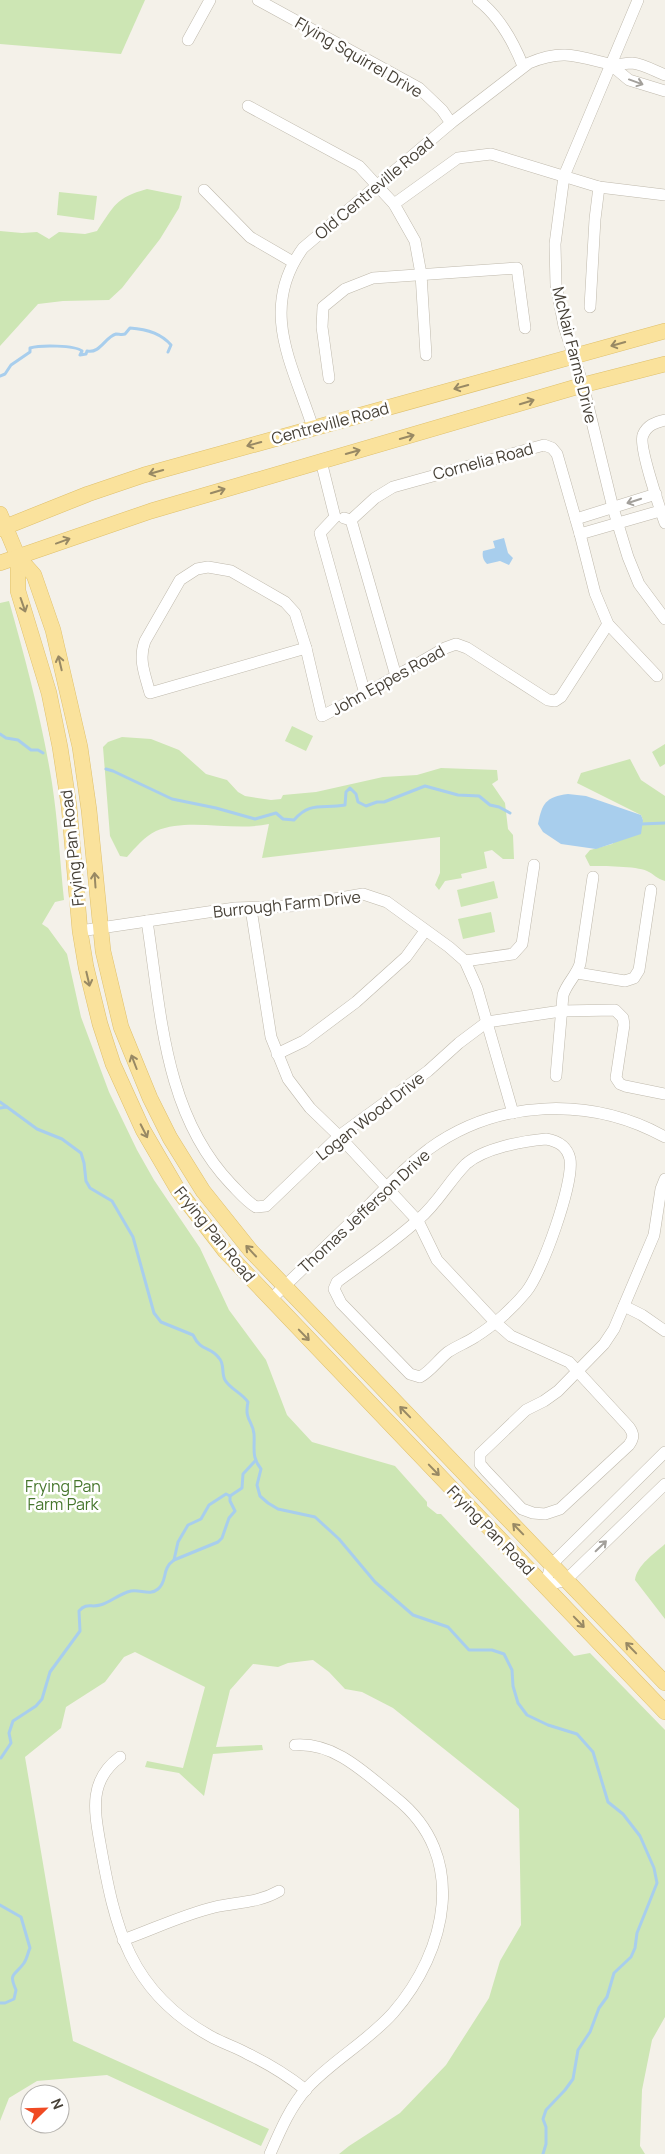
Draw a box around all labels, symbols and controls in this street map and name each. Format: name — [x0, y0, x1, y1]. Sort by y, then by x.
street label: Flying Squirrel Drive — [291, 12, 427, 102]
one-way arrow — [628, 78, 643, 87]
street label: Old Centreville Road — [310, 132, 438, 244]
street label: McNair Farms Drive — [547, 285, 603, 425]
one-way arrow — [610, 339, 626, 349]
one-way arrow — [454, 383, 470, 392]
one-way arrow — [519, 396, 535, 406]
street label: Centreville Road — [269, 397, 391, 449]
one-way arrow — [399, 431, 415, 441]
street label: Cornelia Road — [430, 437, 536, 485]
one-way arrow — [247, 440, 263, 449]
one-way arrow — [344, 447, 360, 457]
one-way arrow — [149, 467, 165, 477]
one-way arrow — [210, 486, 226, 496]
one-way arrow — [627, 497, 643, 507]
one-way arrow — [55, 536, 71, 545]
one-way arrow — [19, 597, 28, 612]
street label: John Eppes Road — [328, 640, 448, 720]
one-way arrow — [55, 655, 64, 671]
street label: Frying Pan Road — [55, 789, 89, 907]
one-way arrow — [91, 872, 100, 888]
street label: Burrough Farm Drive — [212, 885, 362, 923]
one-way arrow — [84, 970, 93, 986]
one-way arrow — [129, 1055, 139, 1070]
street label: Logan Wood Drive — [311, 1067, 429, 1165]
one-way arrow — [139, 1123, 149, 1138]
street label: Thomas Jefferson Drive — [293, 1144, 435, 1278]
street label: Frying Pan Road — [170, 1182, 260, 1286]
one-way arrow — [245, 1244, 257, 1257]
one-way arrow — [298, 1328, 310, 1341]
one-way arrow — [399, 1406, 411, 1418]
one-way arrow — [428, 1464, 440, 1477]
park label: Frying Pan Farm Park — [25, 1475, 101, 1515]
street label: Frying Pan Road — [442, 1480, 540, 1580]
one-way arrow — [512, 1523, 524, 1536]
one-way arrow — [595, 1540, 608, 1552]
one-way arrow — [572, 1615, 584, 1627]
one-way arrow — [625, 1642, 637, 1654]
north arrow — [20, 2084, 70, 2134]
text: N — [47, 2095, 68, 2112]

